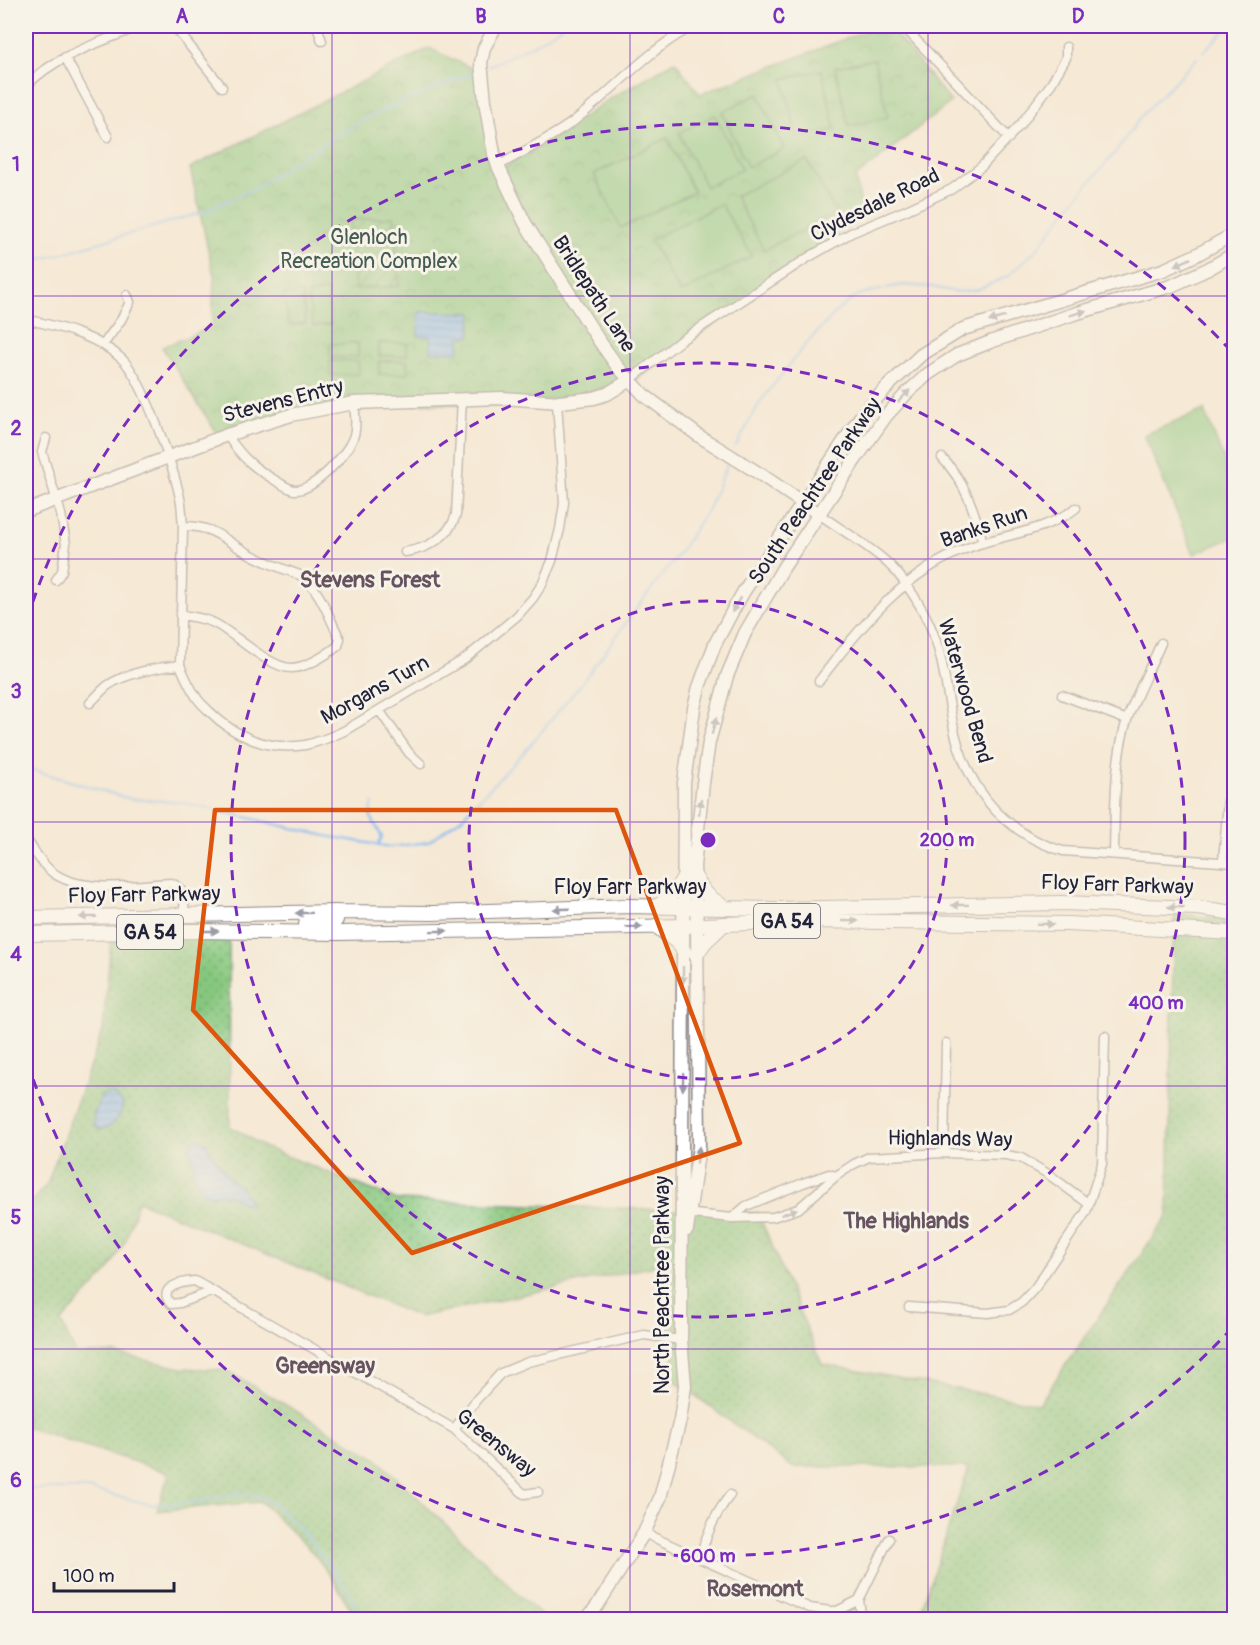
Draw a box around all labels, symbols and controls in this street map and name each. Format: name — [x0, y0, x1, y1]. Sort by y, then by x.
text: A — [176, 4, 189, 29]
text: B — [475, 4, 487, 29]
text: C — [773, 4, 785, 29]
text: D — [1072, 4, 1085, 29]
text: 1 — [12, 152, 20, 177]
street label: Clydesdale Road — [806, 162, 944, 248]
park label: Glenloch Recreation Complex — [280, 224, 458, 275]
street label: Bridlepath Lane — [546, 230, 642, 358]
one-way arrow — [1174, 257, 1191, 266]
one-way arrow — [1069, 308, 1087, 317]
one-way arrow — [988, 315, 1006, 324]
street label: Stevens Entry — [220, 373, 346, 429]
one-way arrow — [897, 390, 911, 404]
street label: South Peachtree Parkway — [742, 392, 888, 590]
text: 2 — [10, 416, 22, 441]
street label: Banks Run — [937, 500, 1031, 554]
district label: Stevens Forest — [300, 566, 441, 594]
one-way arrow — [731, 597, 741, 614]
street label: Waterwood Bend — [931, 616, 999, 766]
street label: Morgans Turn — [316, 649, 434, 731]
text: 3 — [10, 679, 22, 704]
one-way arrow — [709, 717, 719, 735]
one-way arrow — [695, 798, 705, 817]
text: 200 m — [920, 829, 974, 852]
centre of rings — [698, 830, 718, 850]
street label: Floy Farr Parkway — [1040, 869, 1194, 901]
street label: Floy Farr Parkway — [554, 874, 706, 901]
street label: Floy Farr Parkway — [67, 880, 221, 910]
one-way arrow — [951, 900, 970, 910]
one-way arrow — [1167, 902, 1186, 912]
one-way arrow — [552, 904, 571, 913]
road number: GA 54 — [754, 904, 820, 938]
one-way arrow — [295, 908, 314, 918]
one-way arrow — [79, 912, 98, 922]
road number: GA 54 — [117, 915, 183, 949]
one-way arrow — [841, 916, 860, 926]
one-way arrow — [1036, 919, 1055, 929]
one-way arrow — [625, 922, 644, 932]
one-way arrow — [200, 926, 219, 936]
one-way arrow — [430, 926, 449, 935]
text: 4 — [10, 942, 22, 967]
one-way arrow — [678, 965, 688, 984]
text: 400 m — [1129, 992, 1183, 1015]
one-way arrow — [678, 1073, 687, 1092]
street label: Highlands Way — [887, 1124, 1013, 1154]
one-way arrow — [693, 1146, 703, 1165]
street label: North Peachtree Parkway — [649, 1176, 676, 1394]
text: 5 — [11, 1205, 22, 1230]
one-way arrow — [780, 1206, 798, 1216]
district label: The Highlands — [842, 1207, 969, 1235]
district label: Greensway — [275, 1352, 375, 1380]
street label: Greensway — [451, 1403, 541, 1483]
text: 6 — [10, 1468, 22, 1493]
text: 600 m — [681, 1545, 735, 1568]
scale bar — [54, 1555, 174, 1593]
text: 100 m — [63, 1565, 115, 1588]
district label: Rosemont — [706, 1575, 805, 1603]

